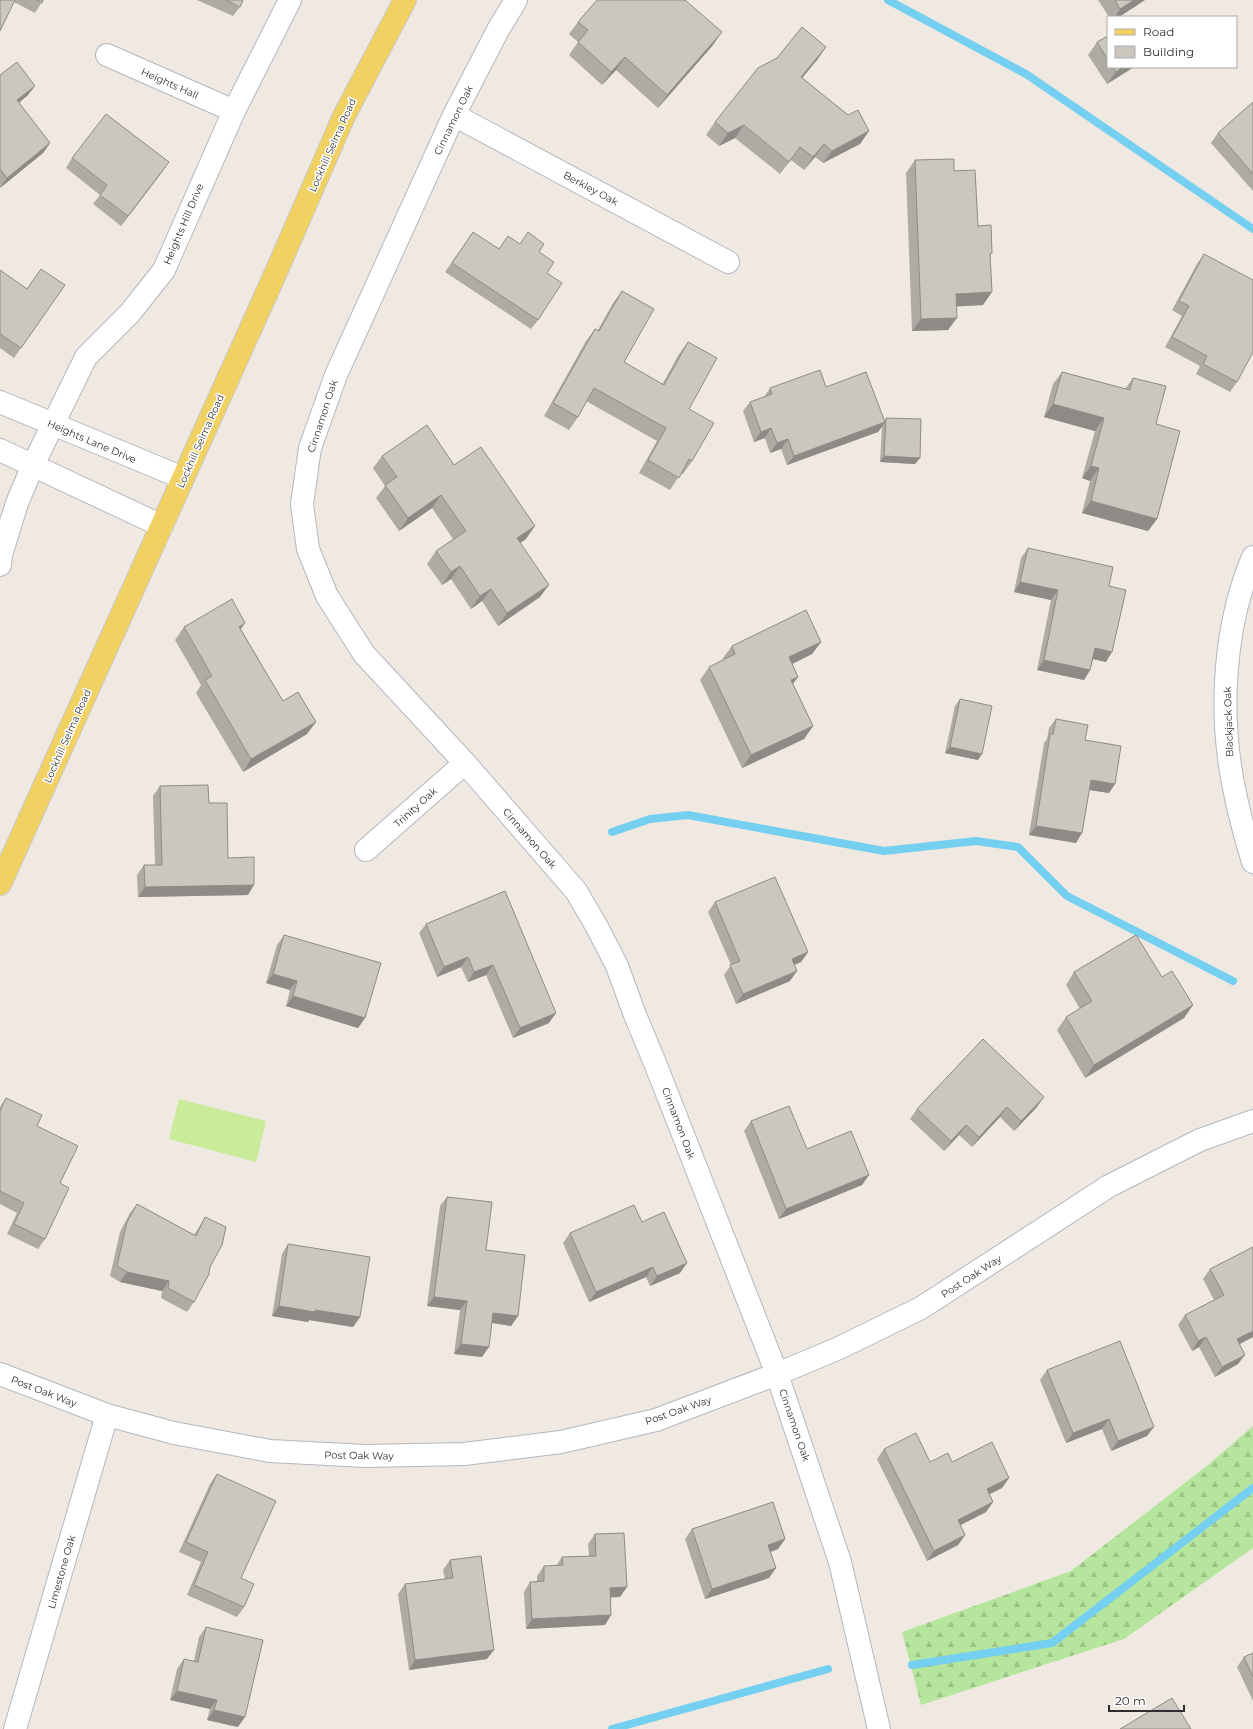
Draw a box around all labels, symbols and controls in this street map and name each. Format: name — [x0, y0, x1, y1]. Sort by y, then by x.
legend — [1107, 16, 1237, 68]
text: Road — [1143, 24, 1174, 39]
text: Building — [1143, 44, 1194, 59]
street label: Heights Hall — [139, 65, 201, 102]
street label: Cinnamon Oak — [431, 83, 476, 157]
street label: Lockhill Selma Road — [306, 96, 359, 194]
street label: Berkley Oak — [561, 169, 621, 208]
street label: Heights Hill Drive — [160, 182, 206, 267]
street label: Cinnamon Oak — [305, 378, 340, 454]
street label: Lockhill Selma Road — [174, 392, 227, 490]
street label: Heights Lane Drive — [45, 417, 138, 466]
street label: Blackjack Oak — [1221, 686, 1236, 757]
street label: Lockhill Selma Road — [41, 687, 94, 785]
street label: Trinity Oak — [391, 785, 440, 830]
street label: Cinnamon Oak — [500, 805, 559, 871]
street label: Cinnamon Oak — [659, 1085, 698, 1161]
street label: Post Oak Way — [939, 1252, 1004, 1301]
street label: Post Oak Way — [9, 1373, 79, 1410]
street label: Cinnamon Oak — [776, 1387, 813, 1463]
street label: Post Oak Way — [643, 1393, 714, 1428]
street label: Post Oak Way — [324, 1448, 394, 1463]
street label: Limestone Oak — [45, 1534, 78, 1610]
scale bar — [1109, 1687, 1184, 1713]
text: 20 m — [1115, 1693, 1146, 1708]

